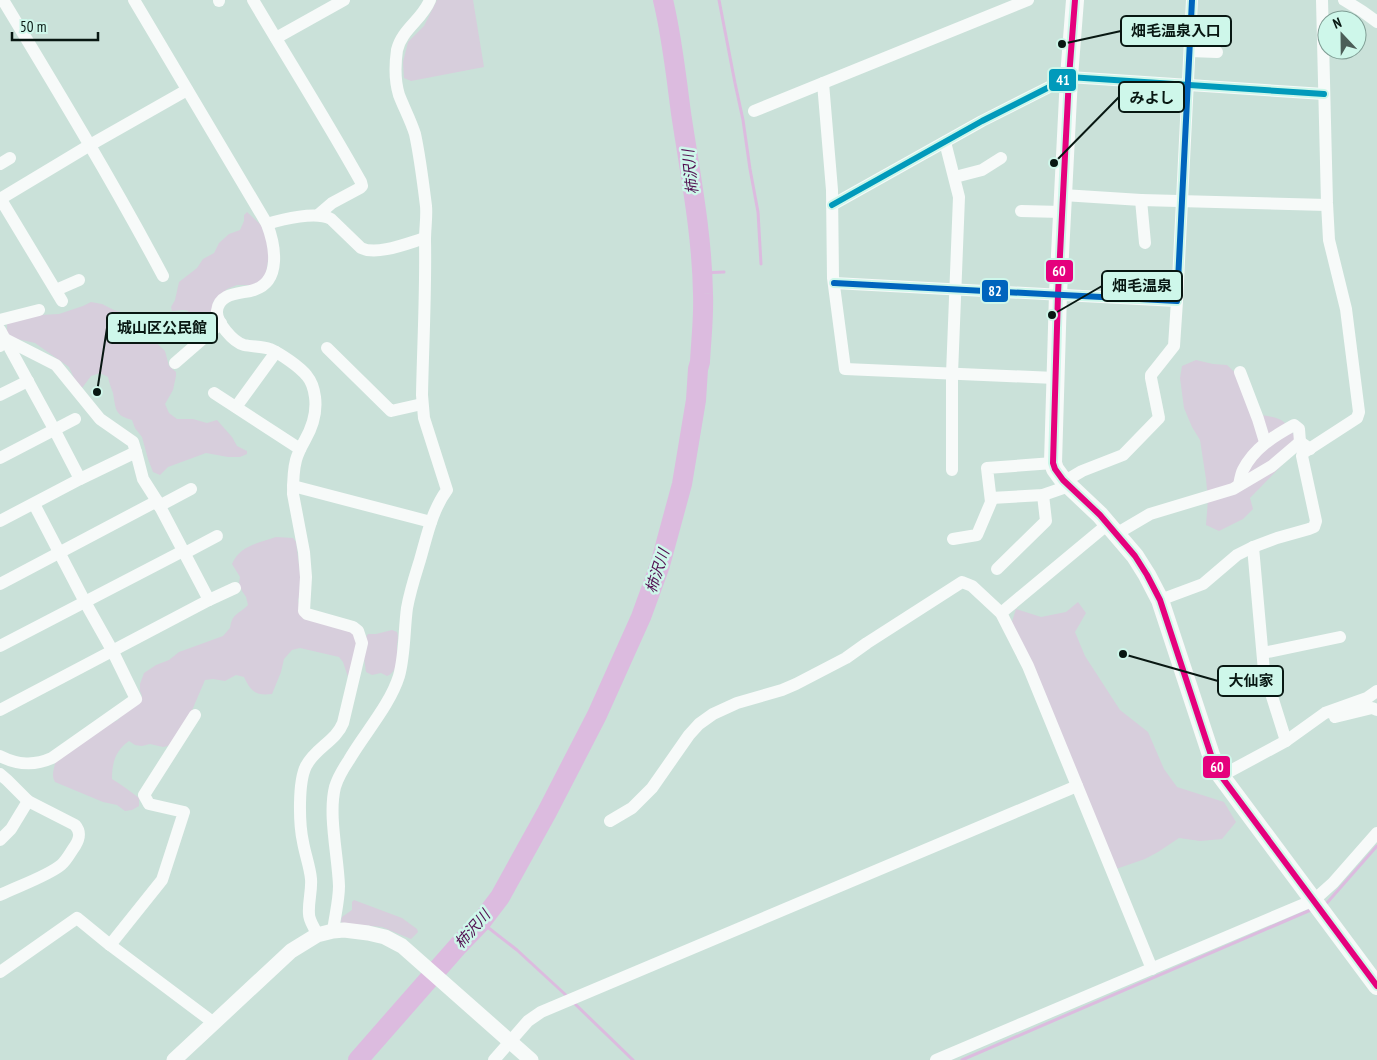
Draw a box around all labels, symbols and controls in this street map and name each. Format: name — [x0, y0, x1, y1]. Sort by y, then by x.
scale bar — [12, 10, 99, 42]
north arrow — [1317, 10, 1367, 60]
text: N — [1330, 13, 1344, 33]
callout: 畑毛温泉入口 — [1121, 16, 1231, 46]
text: 50 m — [20, 17, 46, 36]
text: 畑毛温泉入口 — [1131, 21, 1221, 40]
line badge: 41 — [1048, 68, 1077, 92]
text: 41 — [1056, 71, 1070, 89]
callout: みよし — [1119, 82, 1184, 112]
text: みよし — [1129, 88, 1175, 107]
water label: 柿沢川 — [678, 147, 702, 195]
line badge: 60 — [1045, 259, 1074, 283]
text: 60 — [1052, 262, 1066, 280]
callout: 畑毛温泉 — [1102, 271, 1182, 301]
text: 畑毛温泉 — [1112, 276, 1172, 295]
line badge: 82 — [981, 279, 1009, 303]
text: 82 — [988, 282, 1002, 300]
callout: 城山区公民館 — [107, 313, 217, 343]
text: 城山区公民館 — [117, 318, 207, 337]
water label: 柿沢川 — [641, 545, 674, 595]
callout: 大仙家 — [1218, 666, 1283, 696]
text: 大仙家 — [1228, 671, 1274, 690]
line badge: 60 — [1202, 755, 1231, 779]
text: 60 — [1210, 758, 1224, 776]
water label: 柿沢川 — [450, 904, 495, 952]

